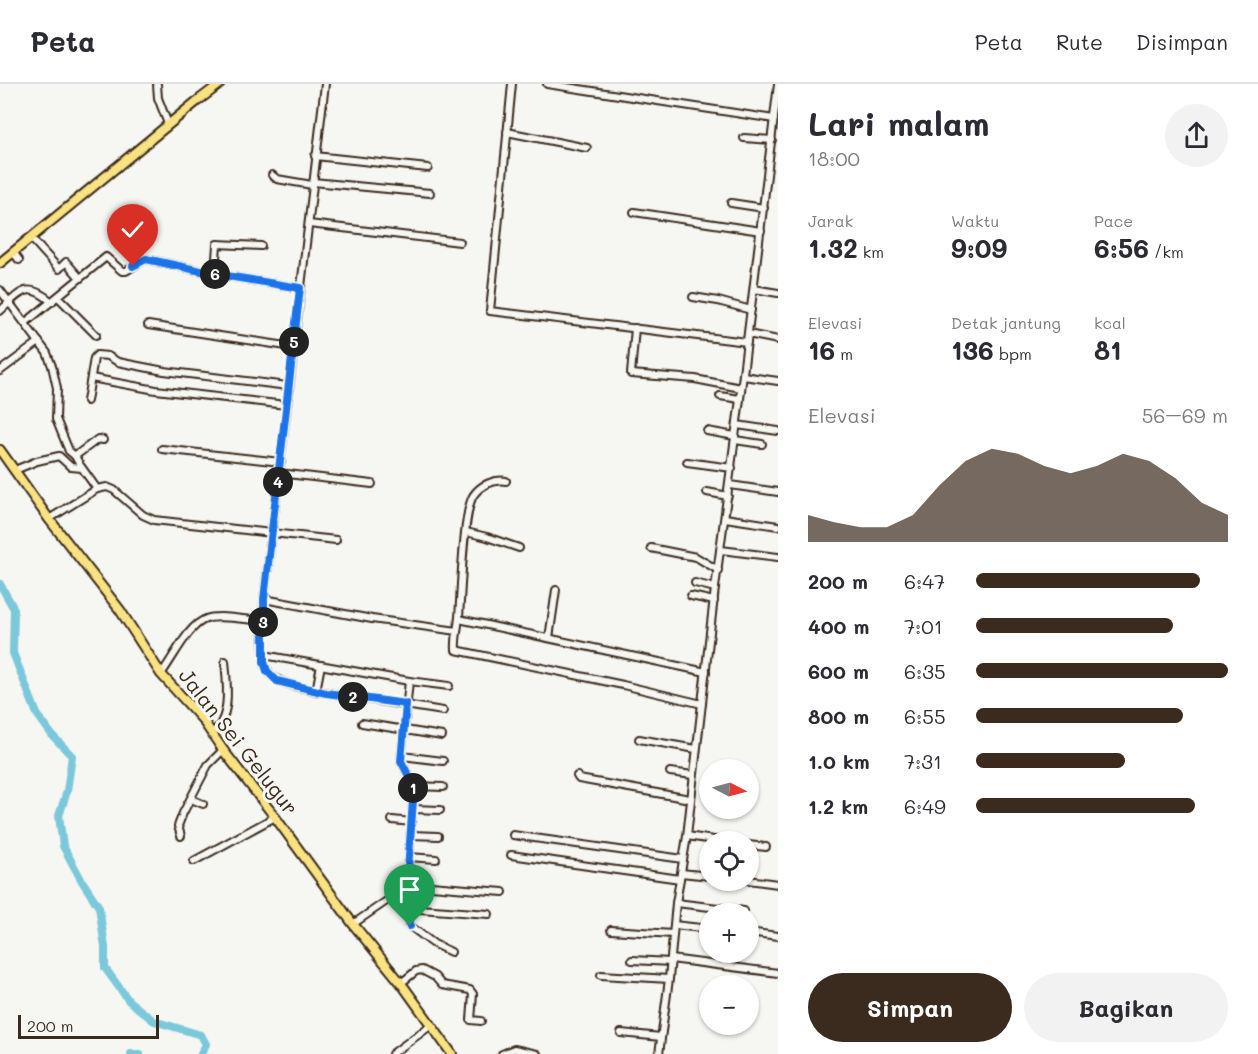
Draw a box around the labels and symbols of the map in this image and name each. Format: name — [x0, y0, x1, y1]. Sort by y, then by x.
pin — [107, 204, 158, 266]
pin: 6 — [200, 259, 230, 289]
pin: 5 — [279, 327, 309, 357]
pin: 4 — [263, 467, 293, 497]
pin: 3 — [248, 607, 278, 637]
street label: Jalan Sei Gelugur — [173, 662, 305, 820]
pin: 2 — [338, 682, 368, 712]
north arrow — [699, 759, 759, 819]
pin: 1 — [398, 773, 428, 803]
pin — [384, 864, 435, 926]
scale bar — [18, 1012, 159, 1040]

